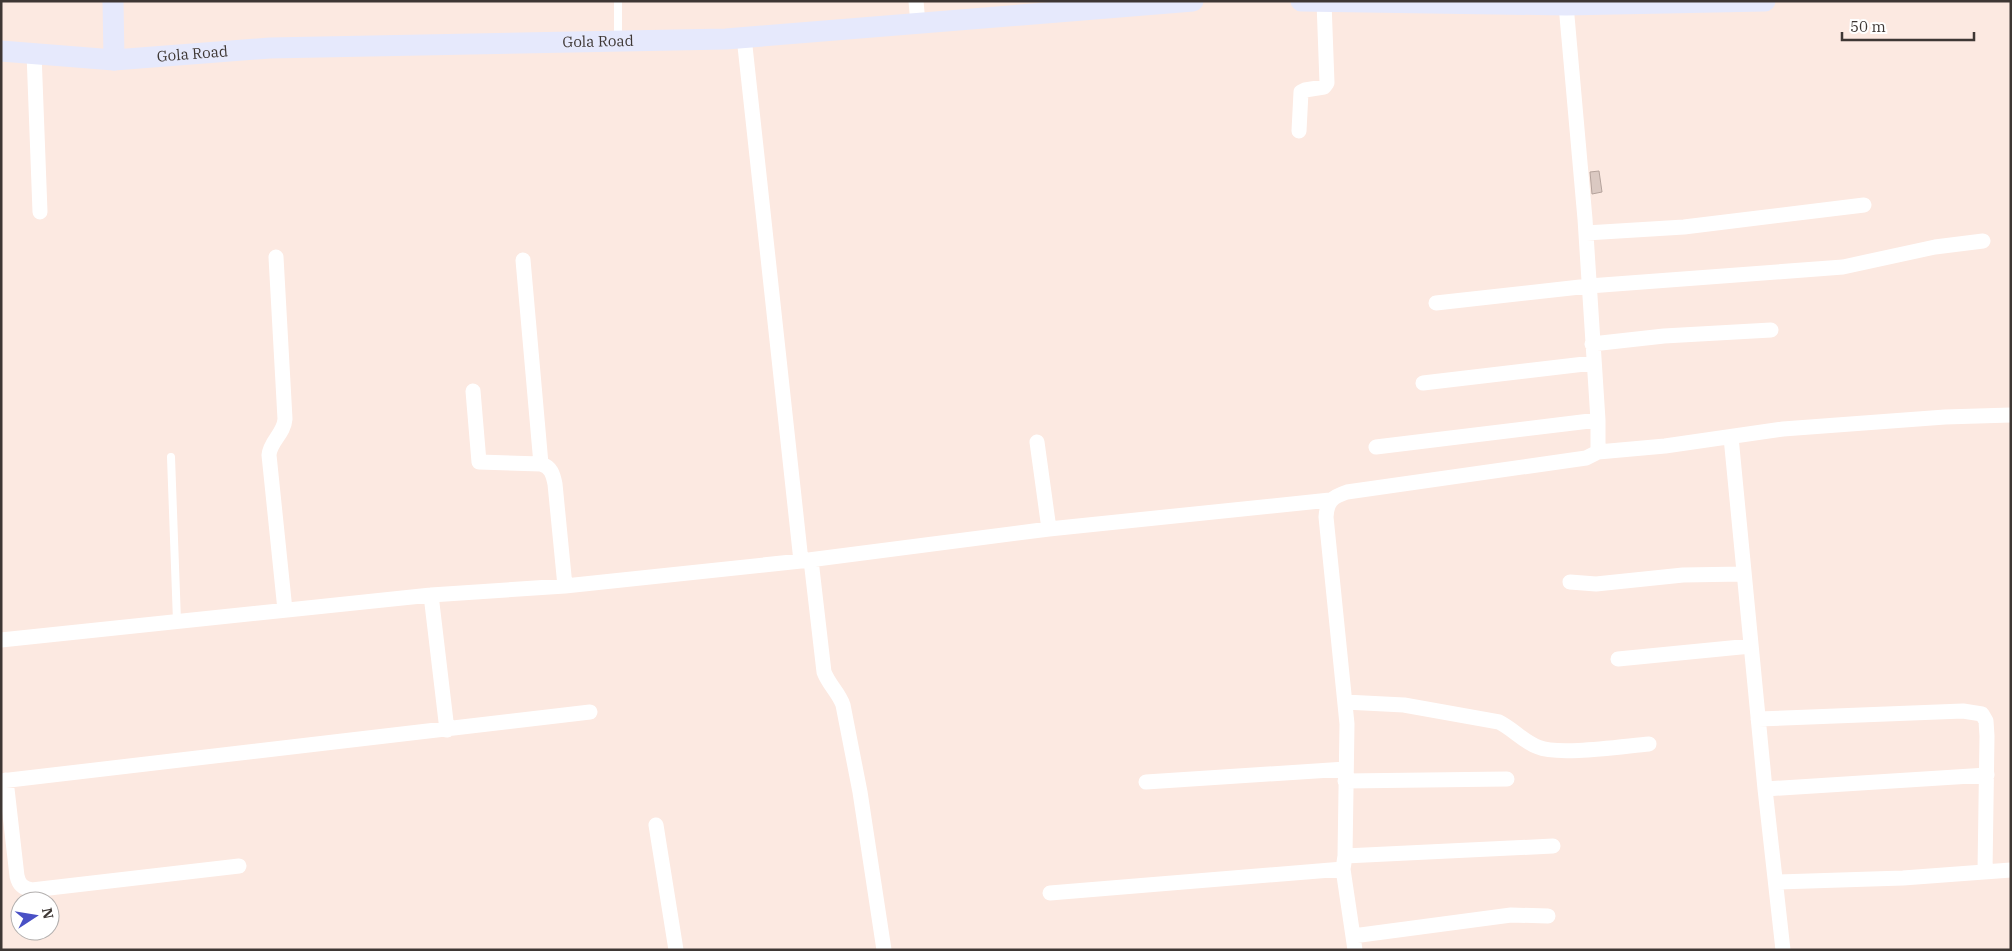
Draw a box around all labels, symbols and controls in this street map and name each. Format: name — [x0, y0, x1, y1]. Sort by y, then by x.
scale bar — [1842, 10, 1974, 42]
text: 50 m — [1850, 17, 1886, 36]
street label: Gola Road — [562, 31, 634, 51]
street label: Gola Road — [156, 41, 229, 66]
north arrow — [10, 891, 60, 941]
text: N — [38, 906, 58, 921]

